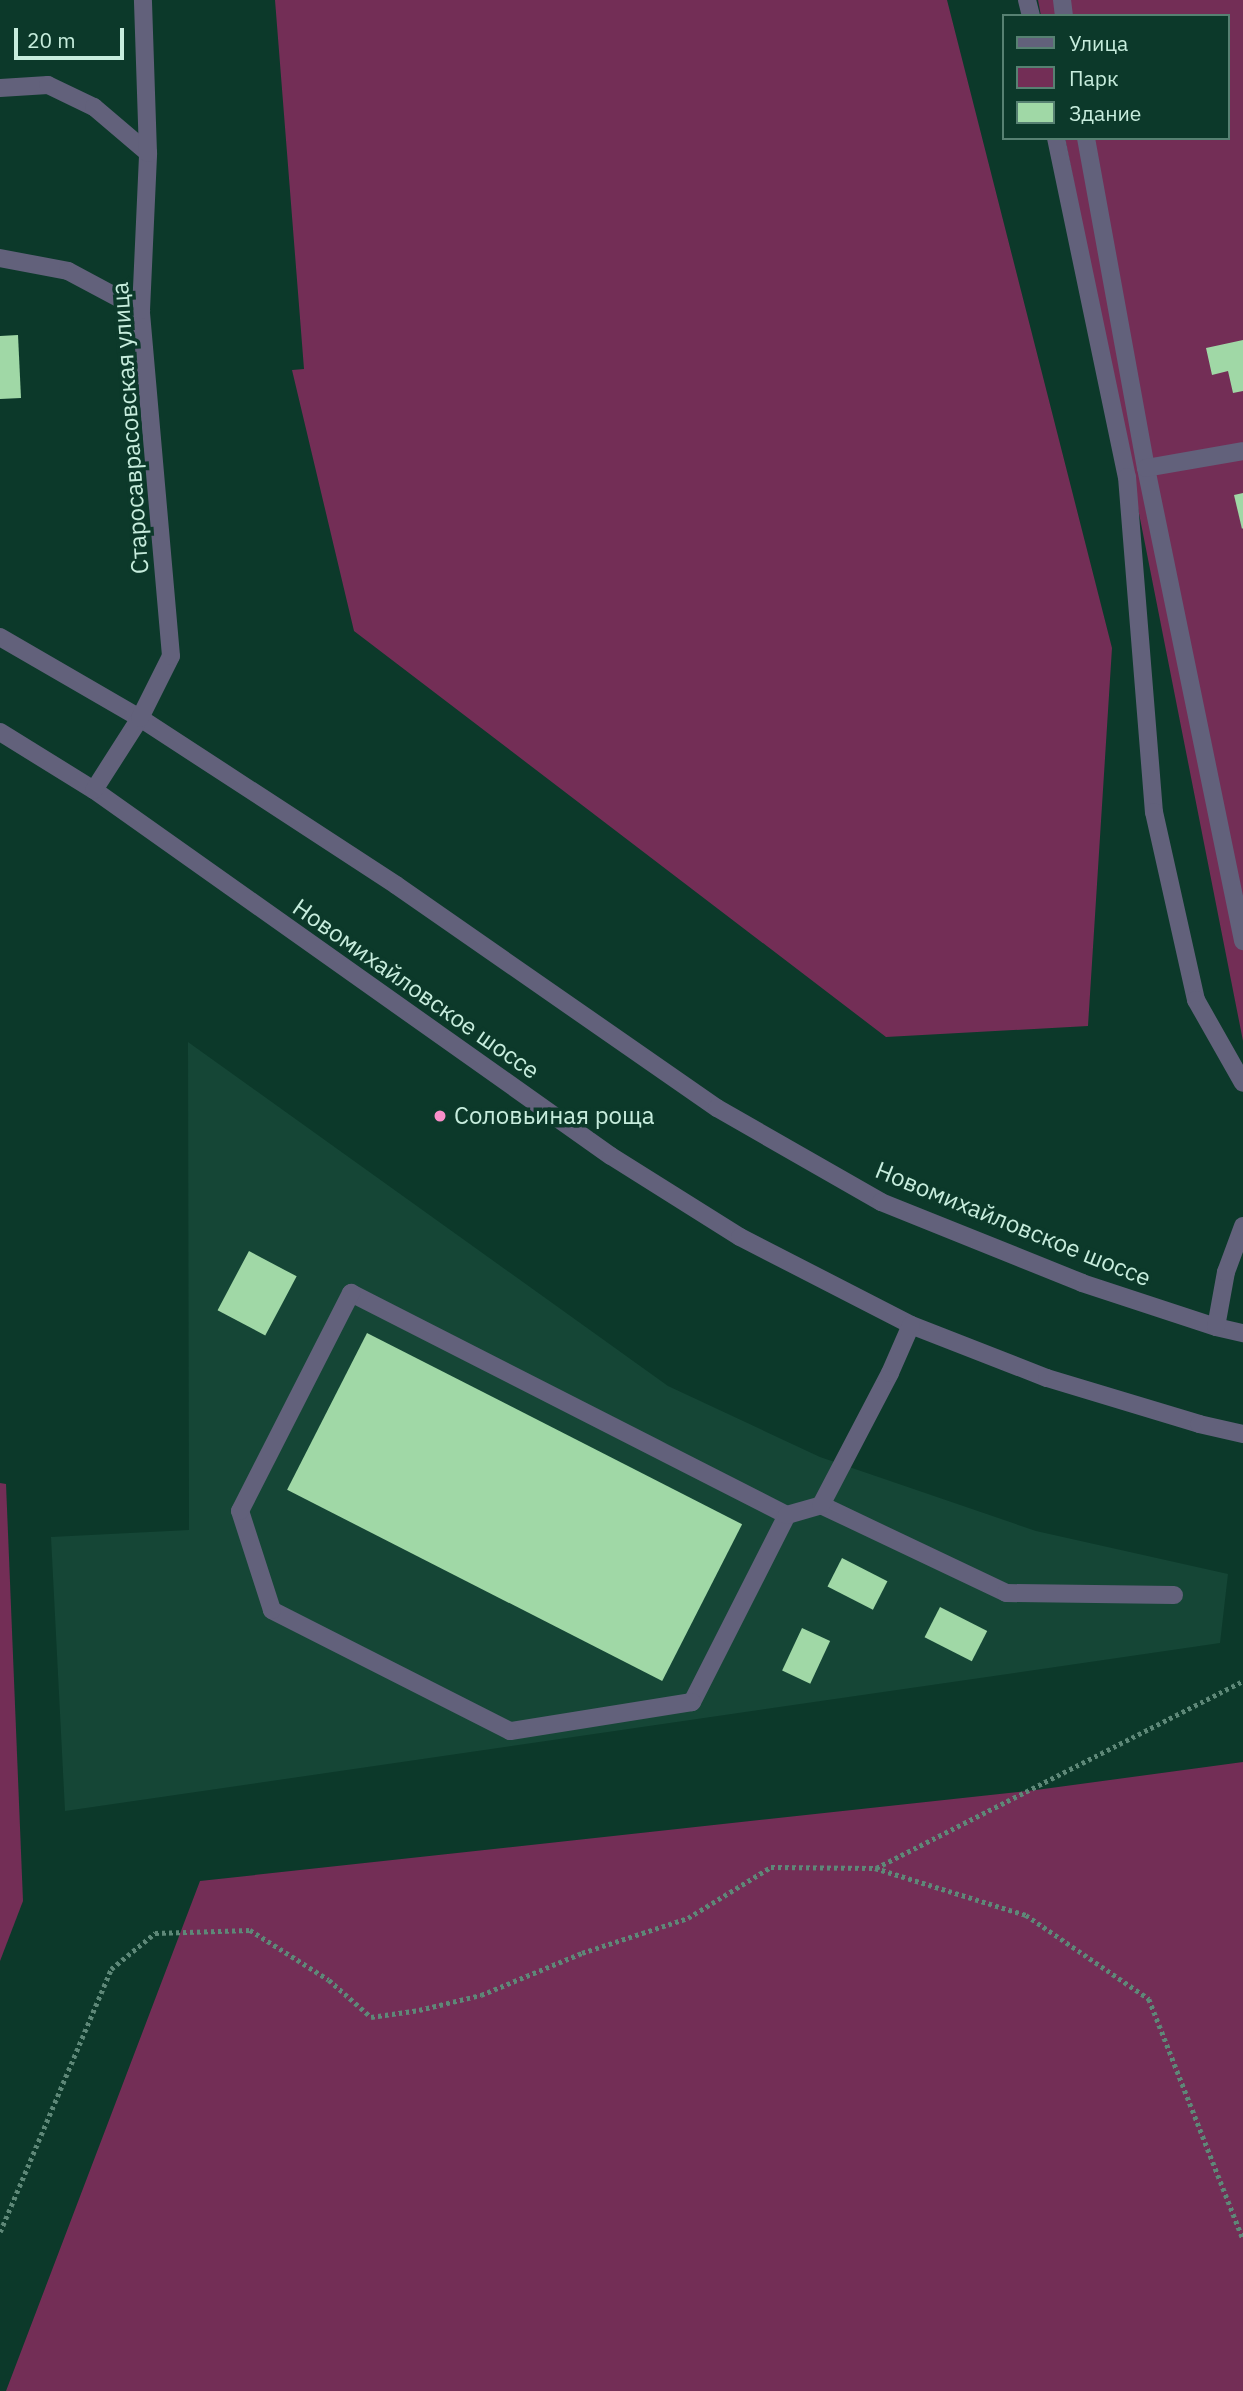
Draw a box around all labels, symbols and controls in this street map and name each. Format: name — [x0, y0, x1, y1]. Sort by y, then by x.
scale bar — [18, 14, 128, 58]
legend — [1002, 14, 1229, 140]
text: 20 m — [27, 26, 76, 54]
text: Улица — [1069, 29, 1128, 57]
text: Парк — [1069, 64, 1119, 92]
text: Здание — [1069, 99, 1141, 127]
street label: Старосаврасовская улица — [105, 281, 155, 575]
street label: Новомихайловское шоссе — [287, 893, 545, 1085]
place label: Соловьиная роща — [454, 1102, 655, 1130]
marker: Соловьиная роща — [432, 1108, 448, 1124]
street label: Новомихайловское шоссе — [871, 1156, 1155, 1292]

